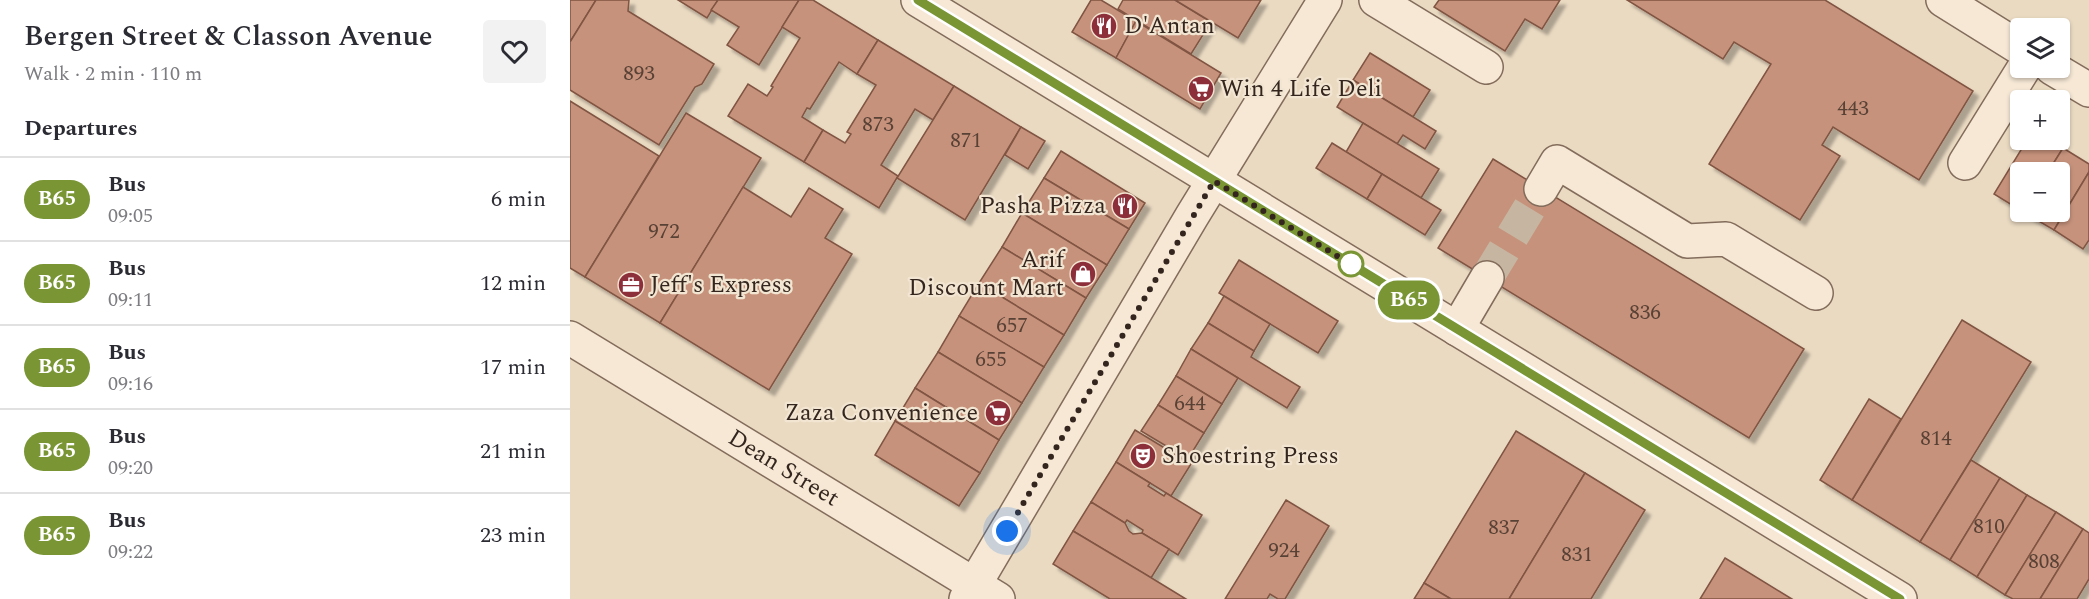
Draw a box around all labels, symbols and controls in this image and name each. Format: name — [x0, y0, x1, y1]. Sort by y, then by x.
place label: D'Antan — [1124, 8, 1215, 44]
restaurant icon: D'Antan — [1089, 11, 1119, 41]
text: Bergen Street & Classon Avenue — [24, 15, 433, 58]
map controls — [2010, 18, 2070, 222]
button: layers — [2010, 18, 2070, 78]
button: heart — [483, 20, 546, 83]
house number: 893 — [623, 58, 655, 90]
text: Walk · 2 min · 110 m — [24, 59, 202, 89]
place label: Win 4 Life Deli — [1220, 71, 1382, 107]
supermarket icon: Win 4 Life Deli — [1186, 74, 1216, 104]
button: + — [2010, 90, 2070, 150]
house number: 443 — [1837, 93, 1869, 125]
house number: 873 — [862, 109, 894, 141]
text: Departures — [24, 112, 138, 145]
house number: 871 — [950, 125, 982, 157]
button: − — [2010, 162, 2070, 222]
text: Bus — [108, 168, 146, 201]
text: B65 — [38, 183, 76, 215]
text: 6 min — [491, 183, 546, 216]
place label: Pasha Pizza — [980, 188, 1106, 224]
restaurant icon: Pasha Pizza — [1110, 191, 1140, 221]
text: 09:05 — [108, 201, 153, 231]
house number: 972 — [648, 216, 680, 248]
place label: Arif Discount Mart — [908, 242, 1066, 306]
unlabelled marker — [1338, 251, 1364, 277]
text: Bus — [108, 252, 146, 285]
shop icon: Arif Discount Mart — [1068, 259, 1098, 289]
text: B65 — [38, 267, 76, 299]
text: 12 min — [480, 267, 546, 300]
place label: Jeff's Express — [650, 267, 792, 303]
office icon: Jeff's Express — [616, 270, 646, 300]
line badge: B65 — [1374, 280, 1444, 320]
text: B65 — [1390, 284, 1428, 316]
text: 09:11 — [108, 285, 153, 315]
house number: 836 — [1629, 297, 1661, 329]
house number: 657 — [996, 310, 1028, 342]
text: Bus — [108, 336, 146, 369]
house number: 655 — [975, 344, 1007, 376]
text: B65 — [38, 351, 76, 383]
text: 17 min — [480, 351, 546, 384]
text: 09:16 — [108, 369, 153, 399]
house number: 644 — [1174, 388, 1206, 420]
place label: Zaza Convenience — [784, 395, 978, 431]
supermarket icon: Zaza Convenience — [983, 398, 1013, 428]
text: Bus — [108, 420, 146, 453]
street label: Dean Street — [721, 420, 846, 516]
house number: 814 — [1920, 423, 1952, 455]
text: B65 — [38, 435, 76, 467]
text: 21 min — [480, 435, 546, 468]
place label: Shoestring Press — [1162, 438, 1339, 474]
theatre icon: Shoestring Press — [1128, 441, 1158, 471]
text: 09:20 — [108, 453, 153, 483]
text: Bus — [108, 504, 146, 537]
house number: 810 — [1973, 511, 2005, 543]
house number: 837 — [1488, 512, 1520, 544]
your location — [992, 516, 1022, 546]
text: B65 — [38, 519, 76, 551]
text: 23 min — [480, 519, 546, 552]
house number: 924 — [1268, 535, 1300, 567]
text: 09:22 — [108, 537, 153, 567]
house number: 831 — [1561, 539, 1593, 571]
house number: 808 — [2028, 546, 2060, 578]

